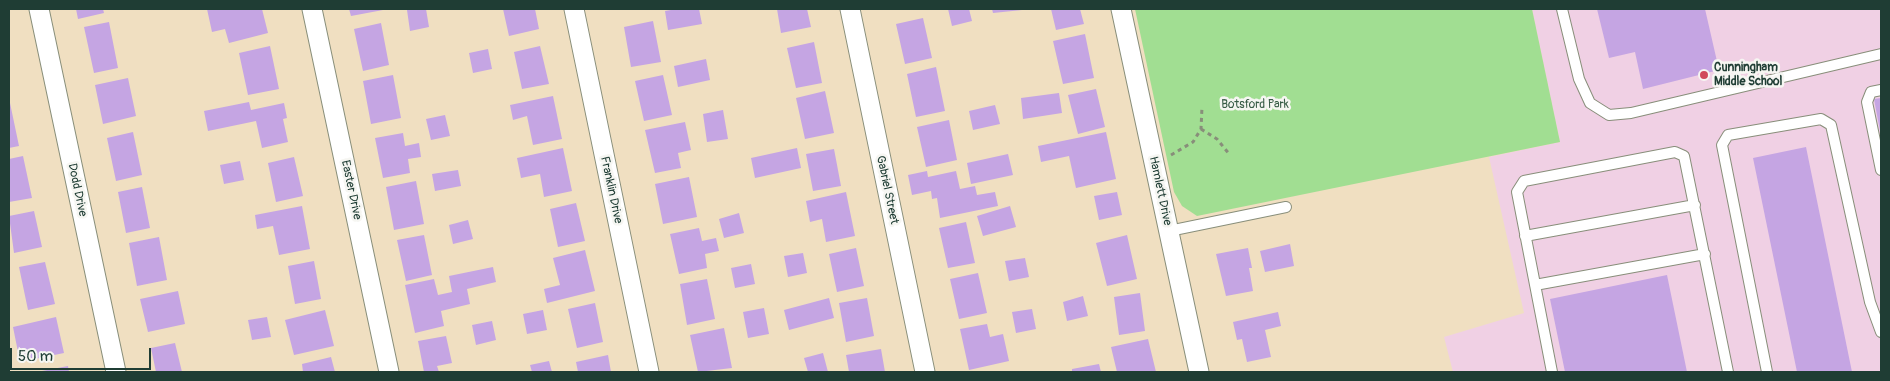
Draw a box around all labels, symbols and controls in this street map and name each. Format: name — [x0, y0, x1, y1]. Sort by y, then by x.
place label: Cunningham Middle School — [1714, 61, 1782, 89]
marker: Cunningham Middle School — [1698, 69, 1710, 81]
park label: Botsford Park — [1221, 98, 1289, 112]
street label: Gabriel Street — [873, 154, 901, 226]
street label: Franklin Drive — [597, 155, 625, 225]
street label: Hamlett Drive — [1146, 155, 1174, 227]
street label: Easter Drive — [338, 159, 364, 221]
street label: Dodd Drive — [64, 162, 90, 218]
scale bar — [12, 338, 154, 370]
text: 50 m — [18, 347, 53, 366]

